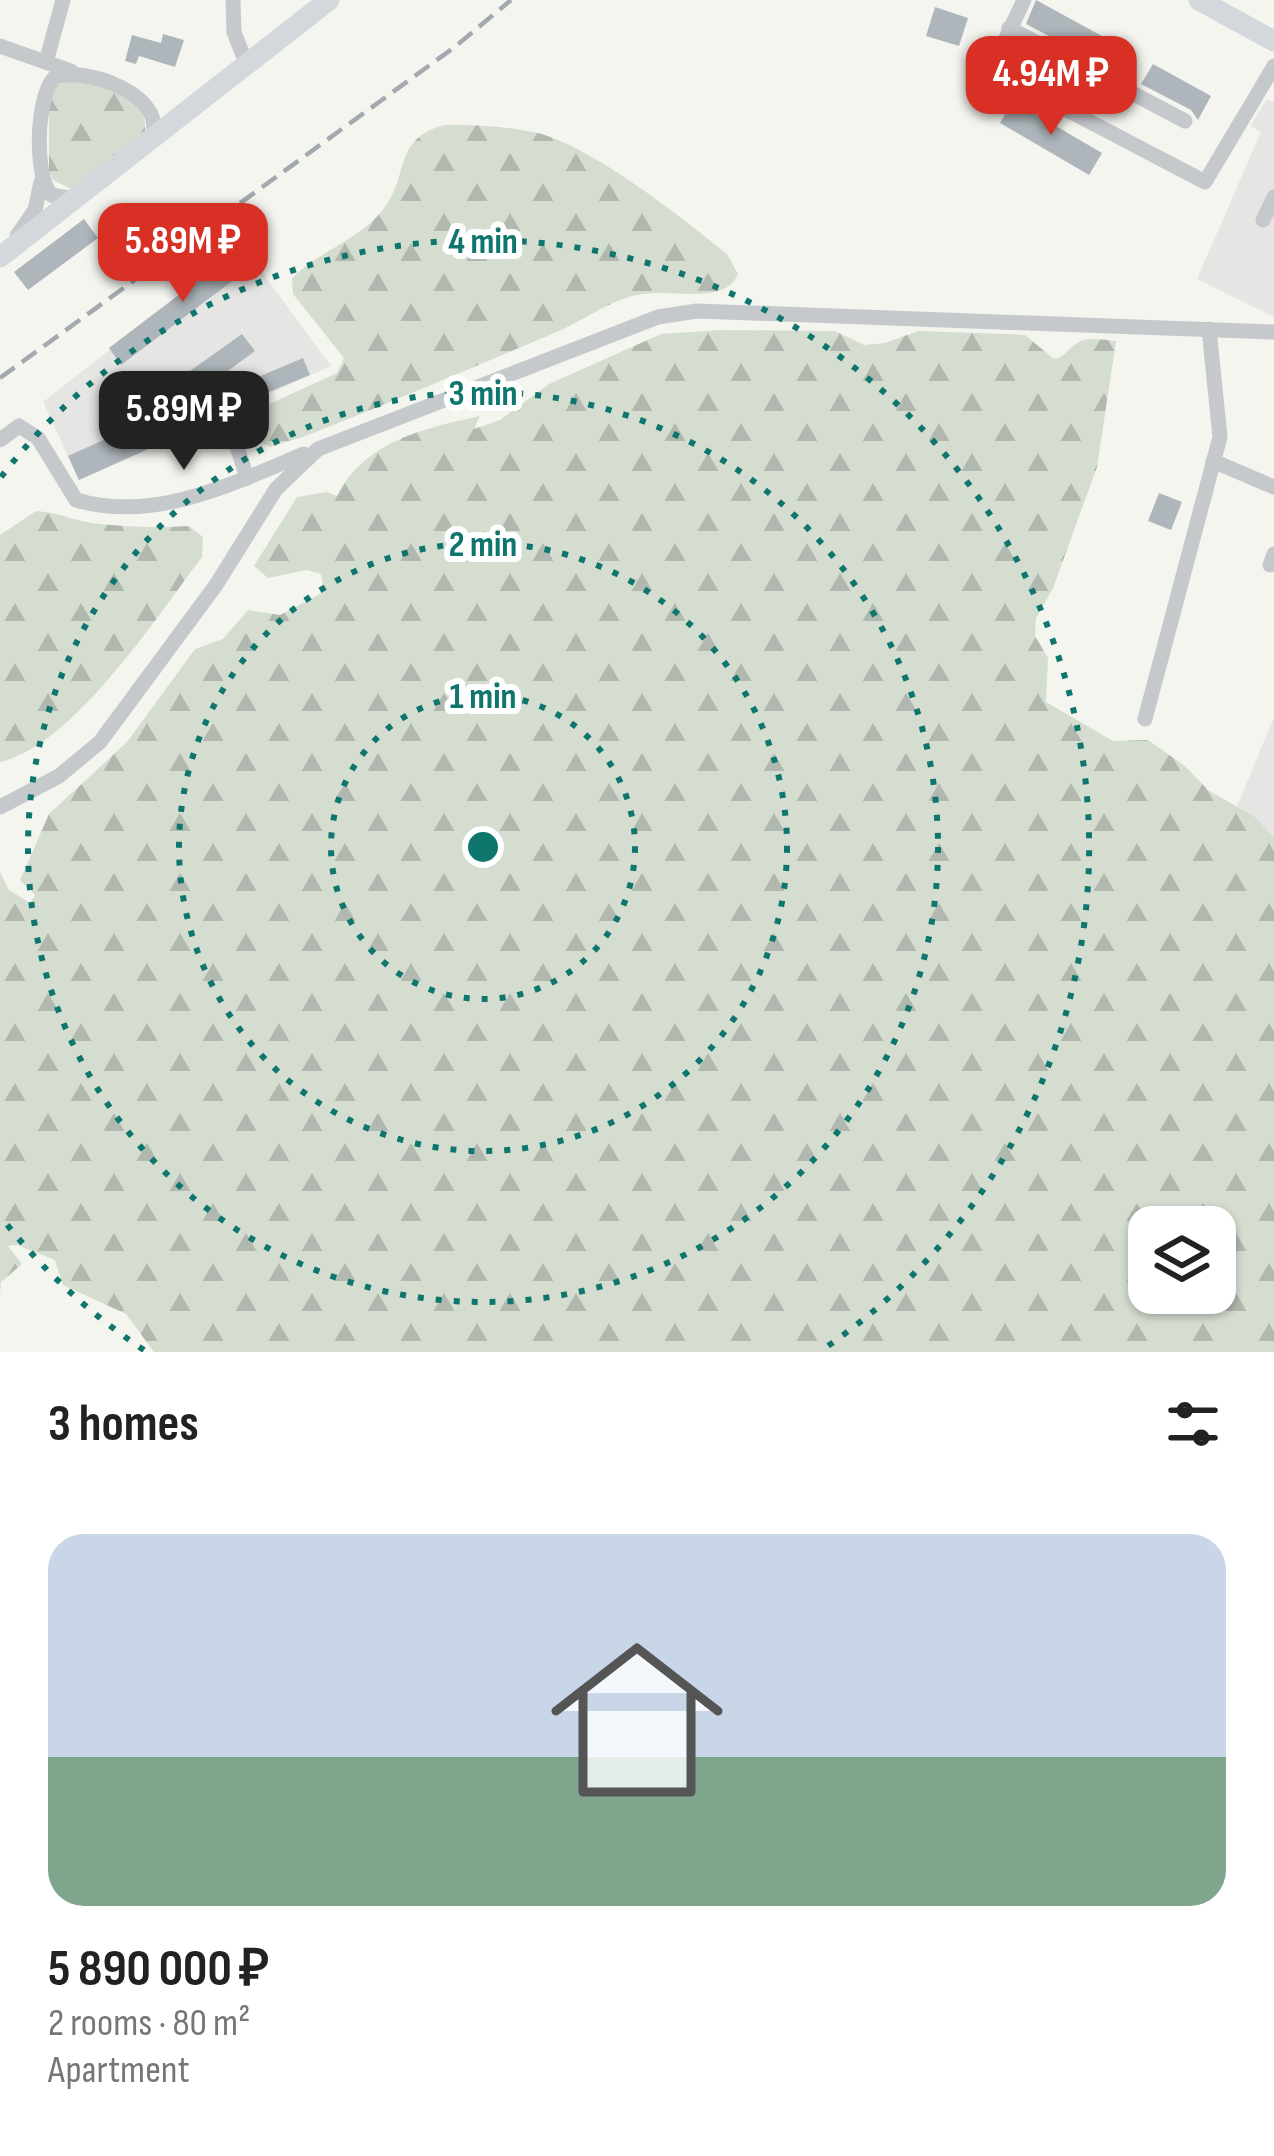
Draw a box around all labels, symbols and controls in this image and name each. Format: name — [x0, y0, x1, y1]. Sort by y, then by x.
pin: 4.94M ₽ — [940, 36, 1162, 138]
text: 4.94M ₽ — [993, 51, 1109, 98]
pin: 5.89M ₽ — [72, 203, 294, 305]
text: 5.89M ₽ — [125, 218, 241, 265]
text: 4 min — [448, 221, 518, 264]
pin: 5.89M ₽ — [73, 371, 295, 473]
text: 3 min — [449, 373, 517, 416]
text: 5.89M ₽ — [126, 386, 242, 433]
text: 2 min — [449, 524, 517, 567]
text: 1 min — [450, 676, 516, 719]
centre of rings — [462, 826, 504, 868]
map controls — [1128, 1206, 1236, 1314]
button: layers — [1128, 1206, 1236, 1314]
icon: filters — [1160, 1391, 1226, 1457]
text: 3 homes — [48, 1394, 199, 1455]
icon: home — [529, 1612, 745, 1828]
text: 5 890 000 ₽ — [48, 1939, 269, 2000]
text: 2 rooms · 80 m² — [48, 2000, 250, 2047]
text: Apartment — [48, 2047, 190, 2094]

